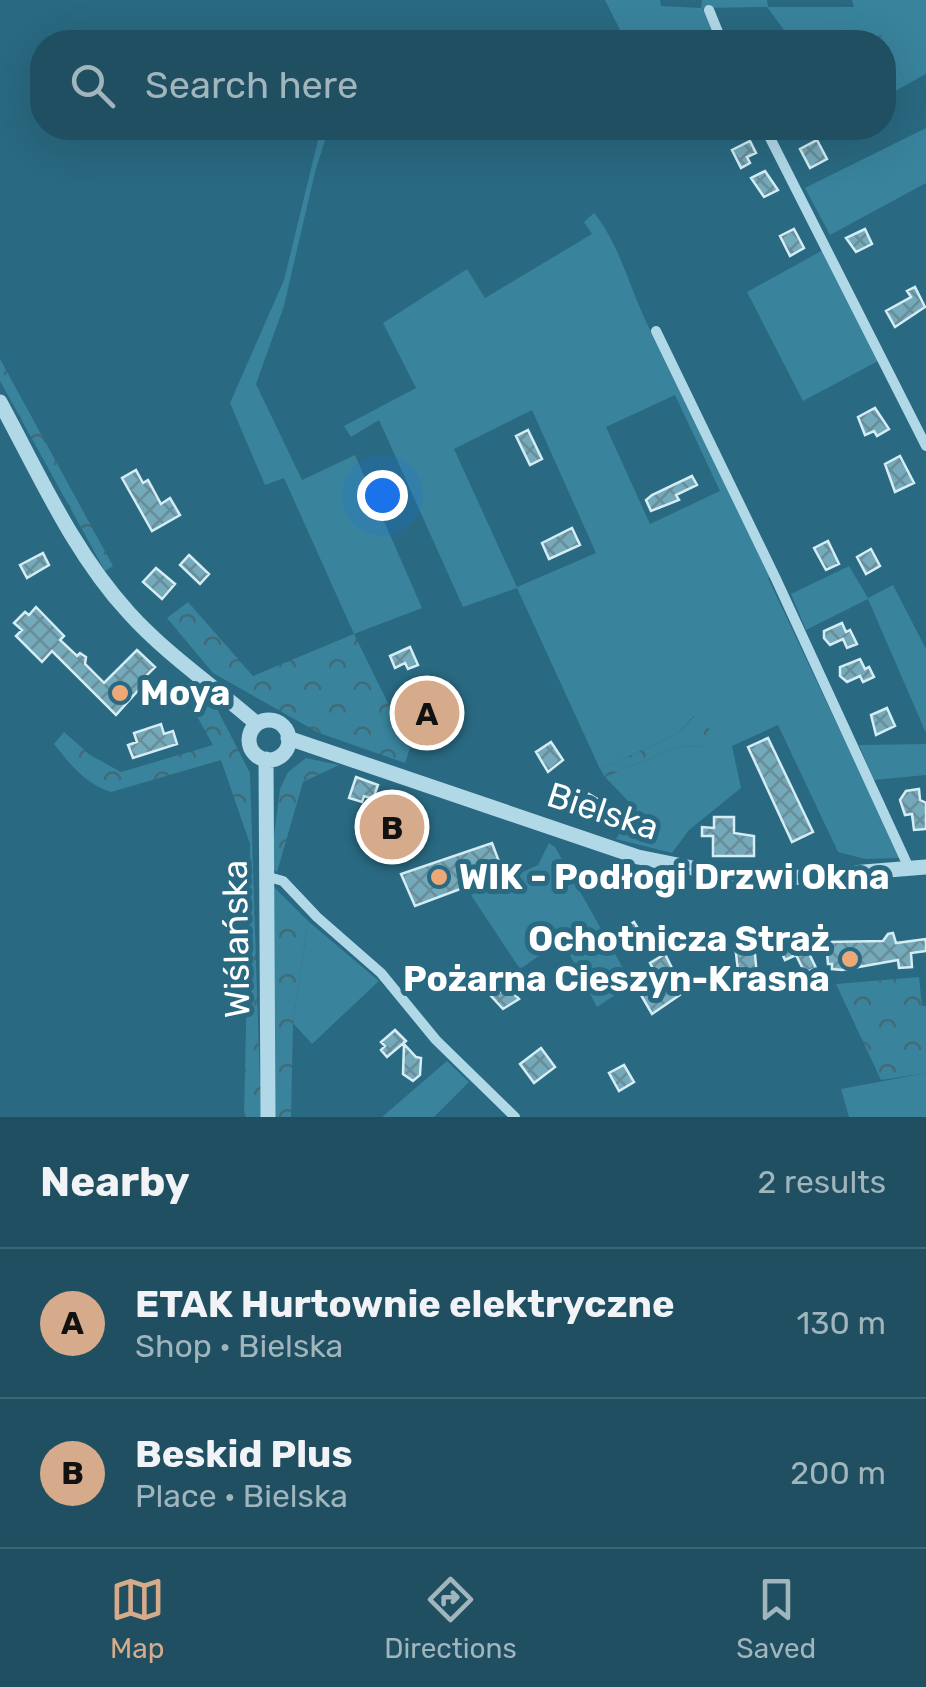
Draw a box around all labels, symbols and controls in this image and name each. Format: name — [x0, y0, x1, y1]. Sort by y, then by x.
search box — [30, 30, 896, 140]
icon: search — [65, 58, 120, 113]
text: Search here — [145, 62, 358, 108]
your location — [357, 470, 408, 521]
place label: Moya — [140, 672, 230, 714]
pin: A — [394, 676, 460, 750]
marker: Moya — [109, 682, 131, 704]
street label: Bielska — [542, 773, 664, 849]
pin: B — [360, 790, 424, 864]
place label: WIK - Podłogi Drzwi Okna — [459, 856, 890, 898]
street label: Wiślańska — [214, 860, 258, 1018]
marker: WIK - Podłogi Drzwi Okna — [428, 866, 450, 888]
place label: Ochotnicza Straż Pożarna Cieszyn-Krasna — [403, 918, 830, 1000]
marker: Ochotnicza Straż Pożarna Cieszyn-Krasna — [839, 948, 861, 970]
text: Nearby — [40, 1157, 190, 1207]
text: 2 results — [757, 1163, 886, 1201]
text: ETAK Hurtownie elektryczne — [135, 1281, 675, 1327]
text: A — [61, 1304, 84, 1342]
text: 130 m — [796, 1304, 886, 1342]
text: Shop · Bielska — [135, 1327, 343, 1365]
text: Beskid Plus — [135, 1431, 352, 1477]
text: B — [61, 1454, 84, 1492]
text: 200 m — [790, 1454, 886, 1492]
text: Place · Bielska — [135, 1477, 348, 1515]
tab: Map — [110, 1572, 165, 1665]
tab: Directions — [384, 1572, 517, 1665]
tab: Saved — [736, 1572, 816, 1665]

